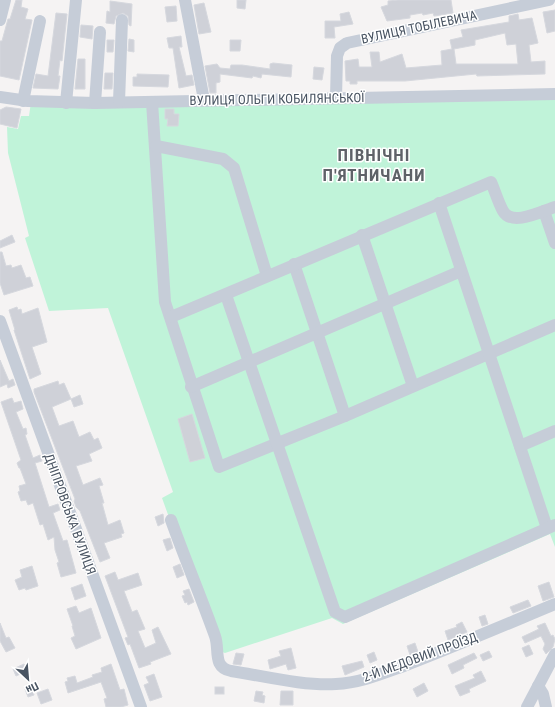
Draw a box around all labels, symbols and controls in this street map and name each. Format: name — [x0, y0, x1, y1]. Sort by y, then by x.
street label: ВУЛИЦЯ ТОБІЛЕВИЧА — [360, 7, 479, 47]
street label: ВУЛИЦЯ ОЛЬГИ КОБИЛЯНСЬКОЇ — [189, 90, 365, 108]
district label: ПІВНІЧНІ П'ЯТНИЧАНИ — [322, 145, 426, 185]
street label: ДНІПРОВСЬКА ВУЛИЦЯ — [41, 451, 99, 577]
street label: 2-Й МЕДОВИЙ ПРОЇЗД — [361, 629, 480, 685]
north arrow — [8, 659, 48, 699]
text: Пн — [24, 679, 41, 696]

